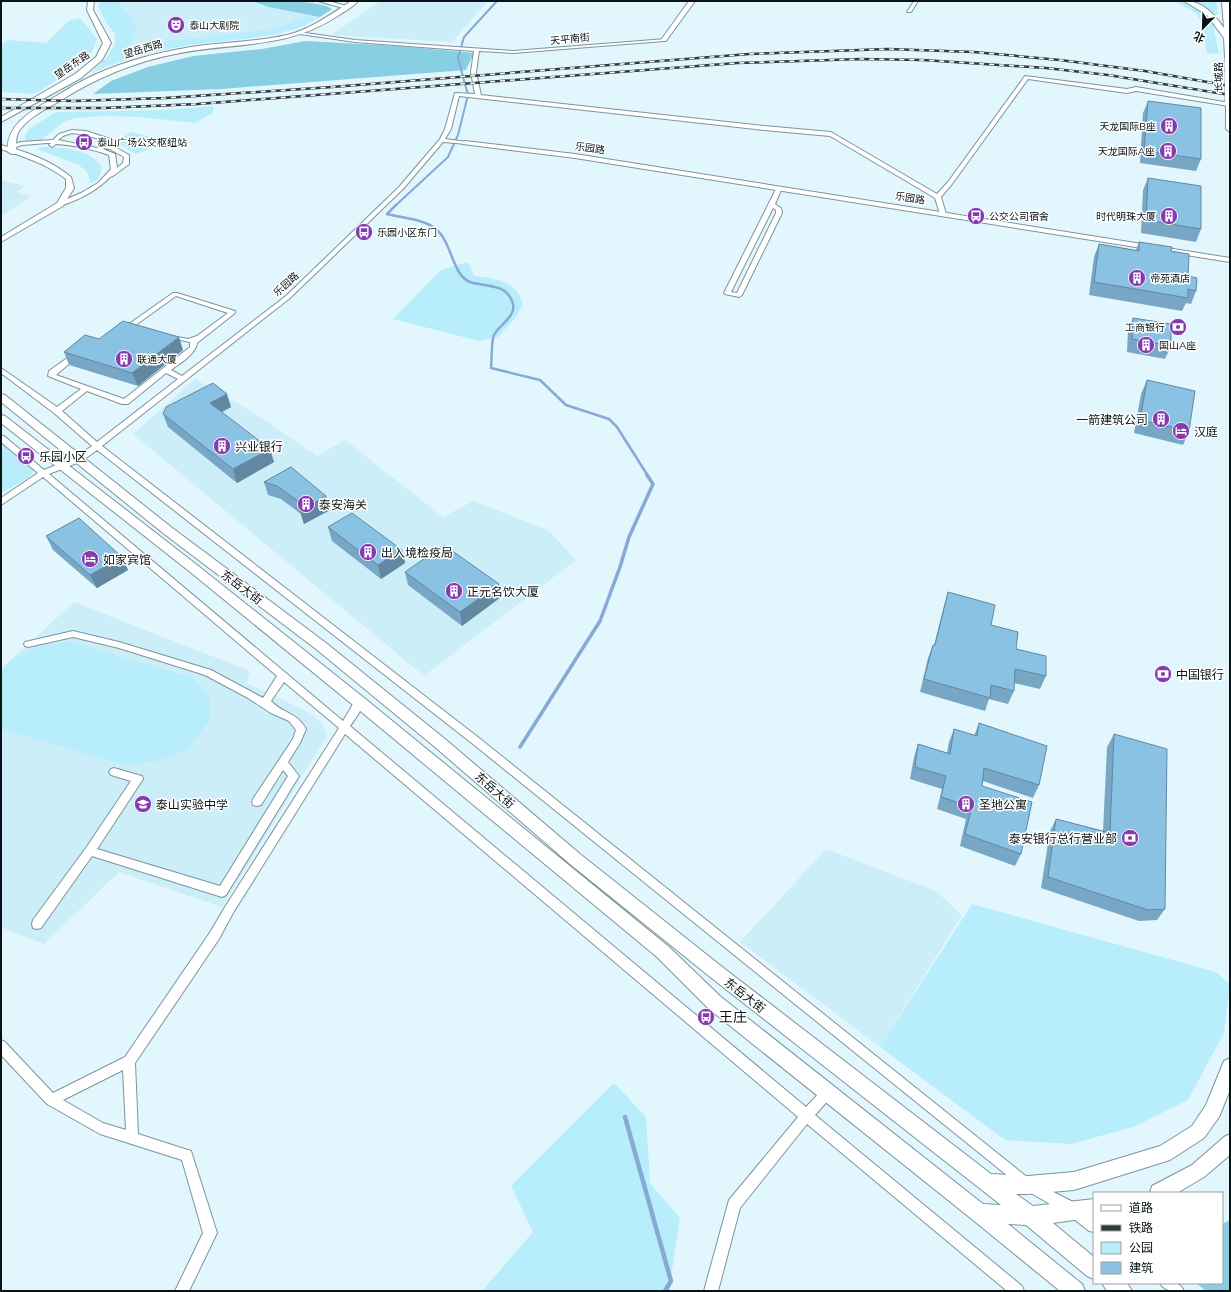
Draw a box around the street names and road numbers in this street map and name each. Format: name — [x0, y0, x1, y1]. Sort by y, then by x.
street label: 天平南街 — [549, 30, 591, 48]
street label: 望岳西路 — [122, 37, 164, 61]
street label: 望岳东路 — [52, 48, 92, 82]
street label: 长城路 — [1212, 62, 1225, 92]
street label: 乐园路 — [574, 139, 606, 157]
street label: 乐园路 — [894, 189, 926, 207]
street label: 乐园路 — [271, 269, 301, 299]
street label: 东岳大街 — [218, 567, 266, 607]
street label: 东岳大街 — [472, 769, 518, 811]
street label: 东岳大街 — [721, 974, 769, 1016]

